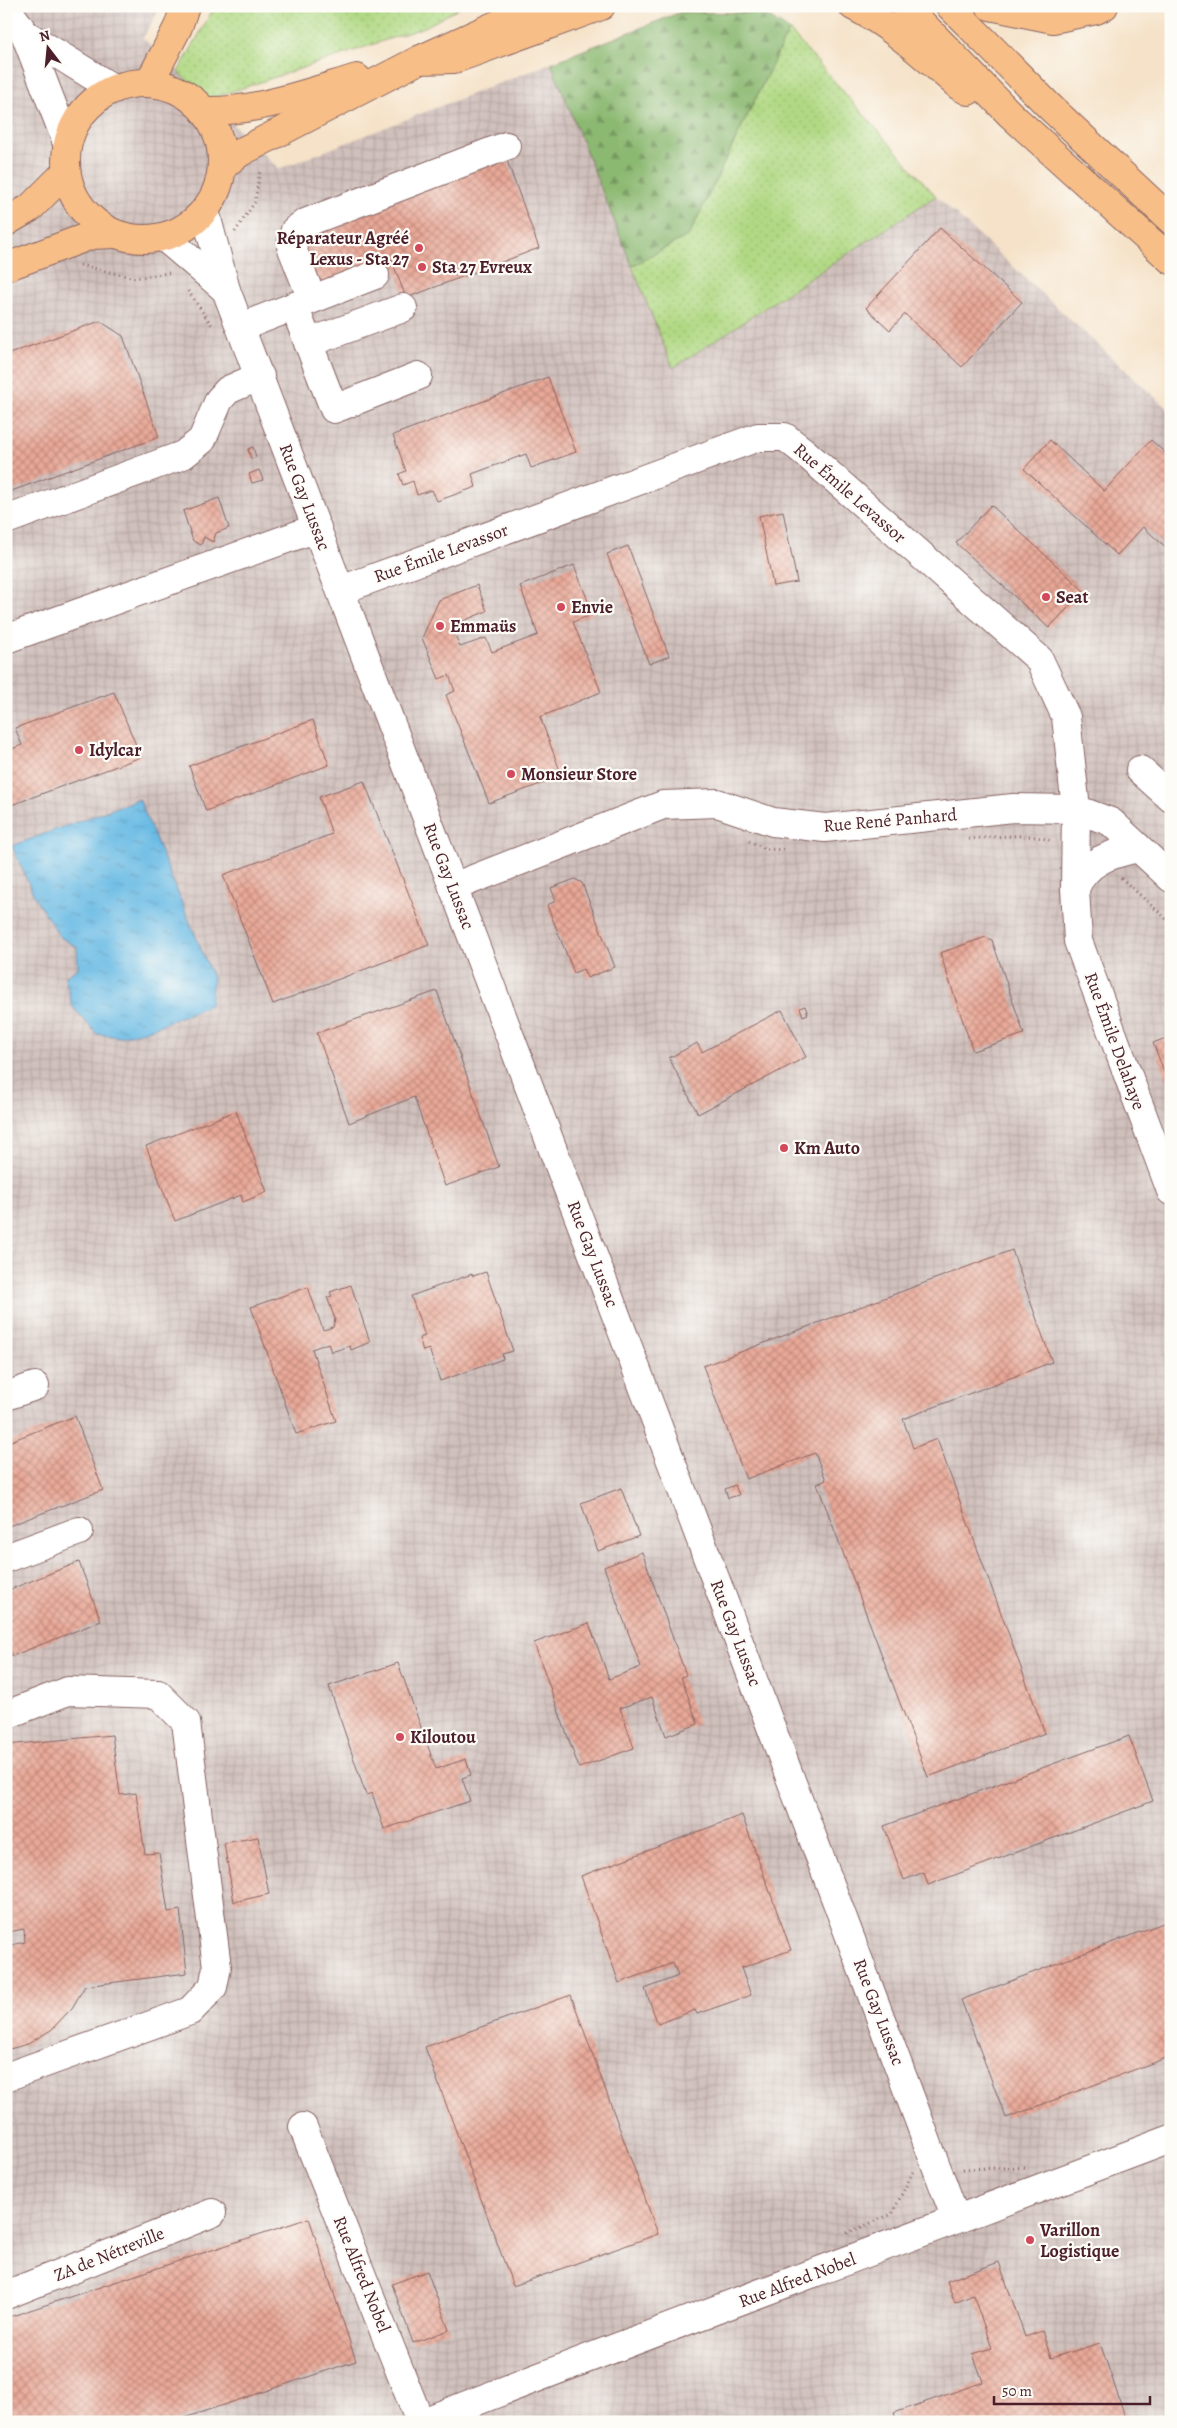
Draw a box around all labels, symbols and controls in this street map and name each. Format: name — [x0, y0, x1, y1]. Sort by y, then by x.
north arrow — [22, 22, 72, 72]
text: N — [37, 25, 52, 47]
place label: Réparateur Agréé Lexus - Sta 27 — [276, 226, 409, 271]
marker: Réparateur Agréé Lexus - Sta 27 — [413, 242, 425, 254]
place label: Sta 27 Evreux — [432, 255, 532, 279]
marker: Sta 27 Evreux — [416, 261, 428, 273]
street label: Rue Émile Levassor — [789, 437, 911, 549]
street label: Rue Gay Lussac — [274, 440, 336, 554]
street label: Rue Émile Levassor — [370, 517, 512, 588]
place label: Seat — [1056, 585, 1088, 609]
marker: Seat — [1040, 591, 1052, 603]
place label: Envie — [571, 595, 613, 619]
marker: Envie — [555, 601, 567, 613]
place label: Emmaüs — [450, 614, 516, 638]
marker: Emmaüs — [434, 620, 446, 632]
place label: Idylcar — [89, 738, 142, 762]
marker: Idylcar — [73, 744, 85, 756]
place label: Monsieur Store — [521, 762, 637, 786]
marker: Monsieur Store — [505, 768, 517, 780]
street label: Rue René Panhard — [822, 802, 958, 838]
street label: Rue Gay Lussac — [418, 819, 480, 933]
street label: Rue Émile Delahaye — [1079, 969, 1151, 1113]
place label: Km Auto — [794, 1136, 860, 1160]
marker: Km Auto — [778, 1142, 790, 1154]
street label: Rue Gay Lussac — [562, 1197, 624, 1311]
street label: Rue Gay Lussac — [705, 1576, 767, 1690]
place label: Kiloutou — [410, 1725, 476, 1749]
marker: Kiloutou — [394, 1731, 406, 1743]
street label: Rue Gay Lussac — [848, 1955, 910, 2069]
street label: Rue Alfred Nobel — [328, 2212, 396, 2336]
place label: Varillon Logistique — [1039, 2218, 1119, 2263]
street label: ZA de Nétreville — [50, 2221, 168, 2287]
marker: Varillon Logistique — [1024, 2234, 1036, 2246]
street label: Rue Alfred Nobel — [735, 2246, 859, 2313]
scale bar — [994, 2373, 1151, 2405]
text: 50 m — [1002, 2381, 1032, 2401]

